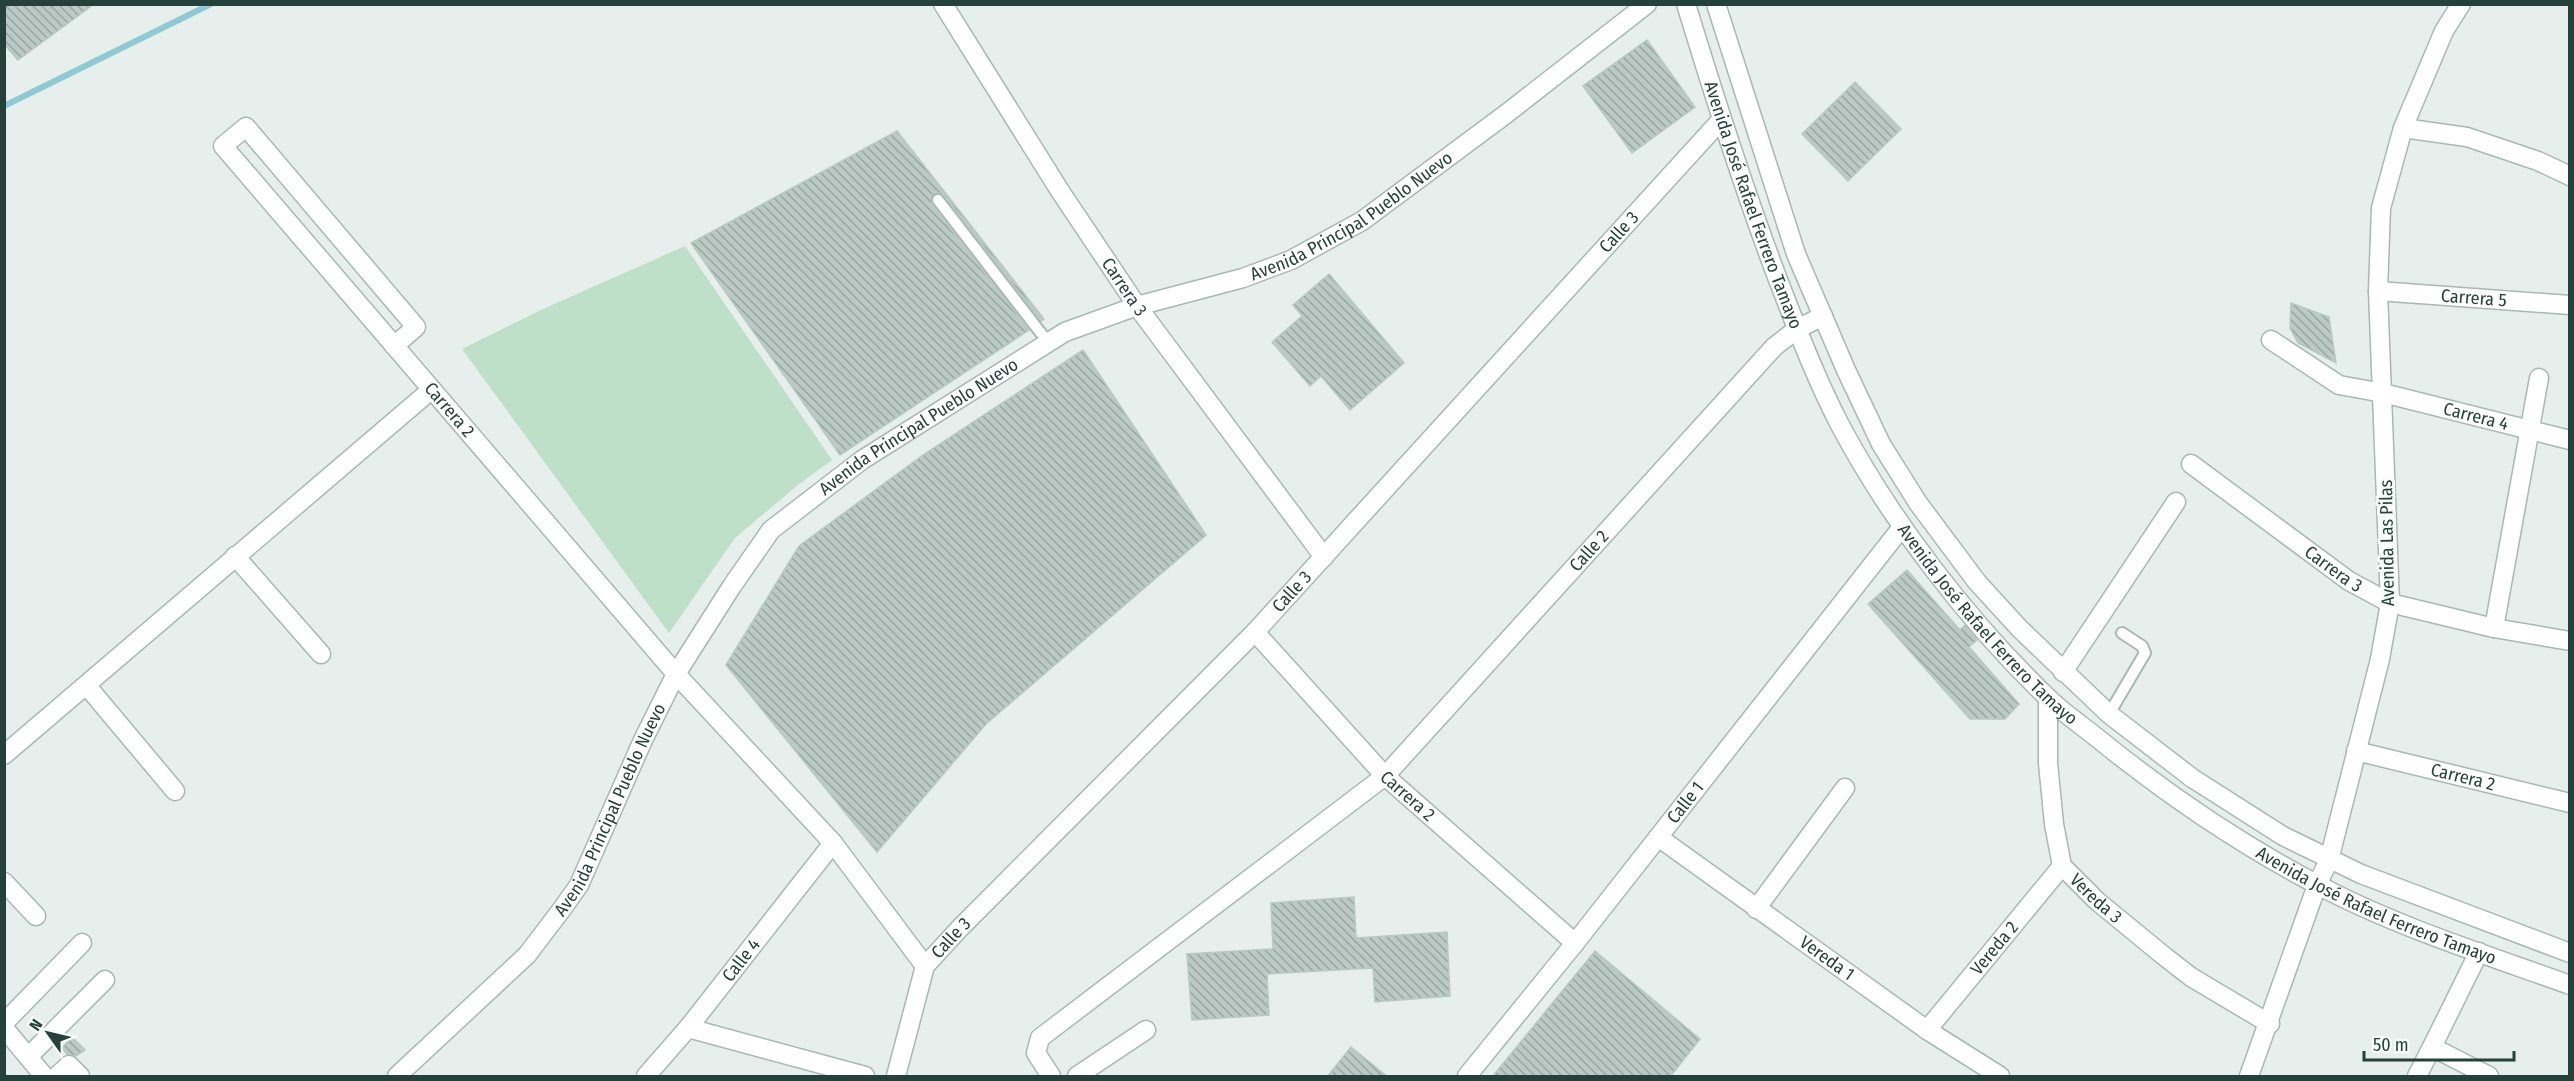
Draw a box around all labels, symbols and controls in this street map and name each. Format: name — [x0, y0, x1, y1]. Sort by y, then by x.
street label: Avenida José Rafael Ferrero Tamayo — [1700, 78, 1807, 332]
street label: Avenida Principal Pueblo Nuevo — [1247, 147, 1457, 285]
street label: Calle 3 — [1595, 207, 1643, 257]
street label: Carrera 3 — [1097, 253, 1152, 320]
street label: Carrera 5 — [2440, 285, 2507, 311]
street label: Avenida Principal Pueblo Nuevo — [815, 353, 1022, 500]
street label: Carrera 2 — [420, 378, 479, 442]
street label: Carrera 4 — [2441, 398, 2511, 435]
street label: Avenida Las Pilas — [2375, 479, 2399, 606]
street label: Avenida José Rafael Ferrero Tamayo — [1893, 520, 2082, 729]
street label: Calle 2 — [1565, 526, 1613, 576]
street label: Carrera 3 — [2300, 541, 2366, 597]
street label: Calle 3 — [1267, 566, 1316, 617]
street label: Avenida Principal Pueblo Nuevo — [549, 700, 671, 921]
street label: Carrera 2 — [2428, 759, 2497, 795]
street label: Carrera 2 — [1376, 766, 1439, 826]
street label: Calle 1 — [1662, 777, 1709, 828]
street label: Avenida José Rafael Ferrero Tamayo — [2252, 842, 2499, 969]
street label: Vereda 3 — [2065, 869, 2126, 928]
street label: Calle 3 — [926, 913, 975, 963]
street label: Vereda 2 — [1966, 917, 2023, 979]
street label: Vereda 1 — [1795, 931, 1859, 985]
street label: Calle 4 — [717, 934, 765, 986]
north arrow — [18, 1003, 78, 1063]
text: N — [25, 1016, 47, 1034]
scale bar — [2364, 1024, 2514, 1062]
text: 50 m — [2373, 1034, 2409, 1056]

